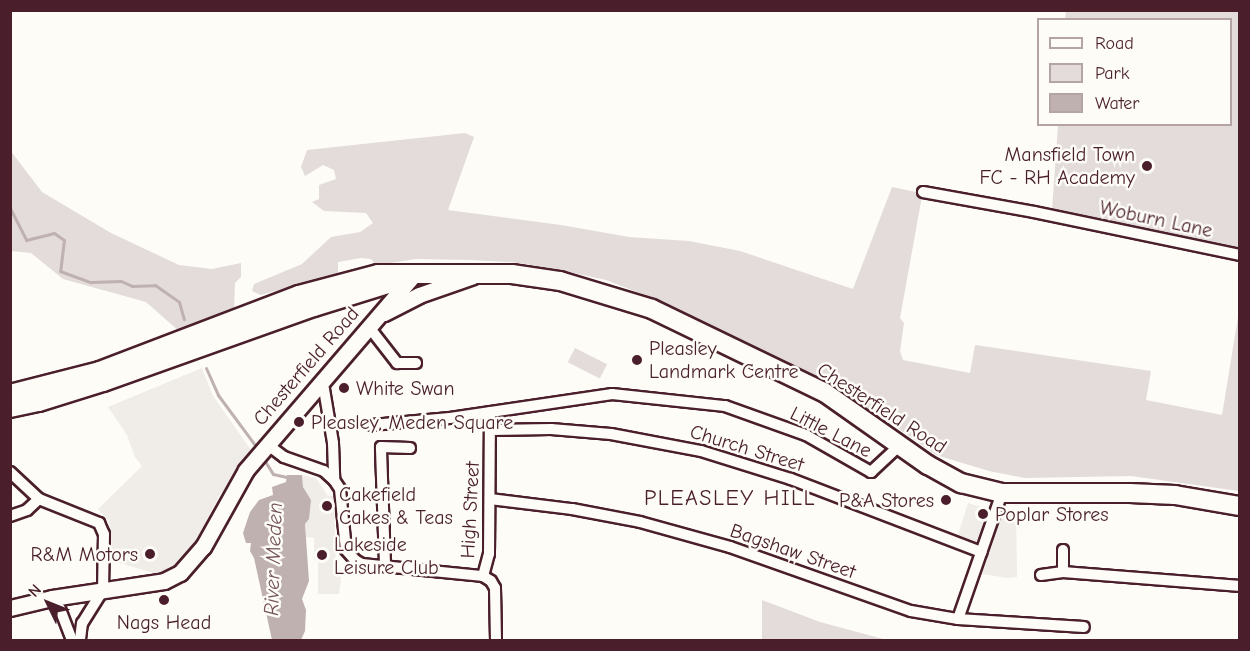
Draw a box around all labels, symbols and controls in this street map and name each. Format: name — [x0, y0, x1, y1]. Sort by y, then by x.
legend — [1037, 18, 1232, 126]
text: Road — [1095, 33, 1134, 54]
text: Park — [1095, 63, 1129, 84]
text: Water — [1095, 93, 1139, 114]
place label: Mansfield Town FC - RH Academy — [980, 142, 1135, 189]
marker: Mansfield Town FC - RH Academy — [1140, 159, 1154, 173]
street label: Woburn Lane — [1097, 195, 1215, 243]
street label: Chesterfield Road — [248, 302, 364, 430]
place label: Pleasley Landmark Centre — [649, 336, 798, 383]
marker: Pleasley Landmark Centre — [630, 353, 644, 367]
street label: Chesterfield Road — [813, 357, 951, 459]
place label: White Swan — [356, 376, 454, 400]
marker: White Swan — [337, 381, 351, 395]
street label: Little Lane — [786, 401, 876, 463]
place label: Pleasley, Meden Square — [311, 410, 513, 434]
marker: Pleasley, Meden Square — [292, 415, 306, 429]
street label: Church Street — [687, 419, 807, 477]
street label: High Street — [455, 461, 485, 559]
place label: Cakefield Cakes & Teas — [339, 482, 453, 529]
district label: PLEASLEY HILL — [644, 486, 816, 512]
place label: P&A Stores — [839, 488, 934, 512]
marker: P&A Stores — [939, 493, 953, 507]
marker: Cakefield Cakes & Teas — [320, 499, 334, 513]
water label: River Meden — [258, 502, 288, 616]
place label: Poplar Stores — [995, 502, 1109, 526]
marker: Poplar Stores — [976, 507, 990, 521]
street label: Bagshaw Street — [727, 518, 859, 584]
place label: Lakeside Leisure Club — [334, 532, 439, 579]
place label: R&M Motors — [31, 542, 138, 566]
marker: R&M Motors — [143, 547, 157, 561]
marker: Lakeside Leisure Club — [315, 548, 329, 562]
north arrow — [18, 573, 78, 633]
text: N — [25, 581, 45, 601]
marker: Nags Head — [157, 593, 171, 607]
place label: Nags Head — [117, 610, 211, 634]

